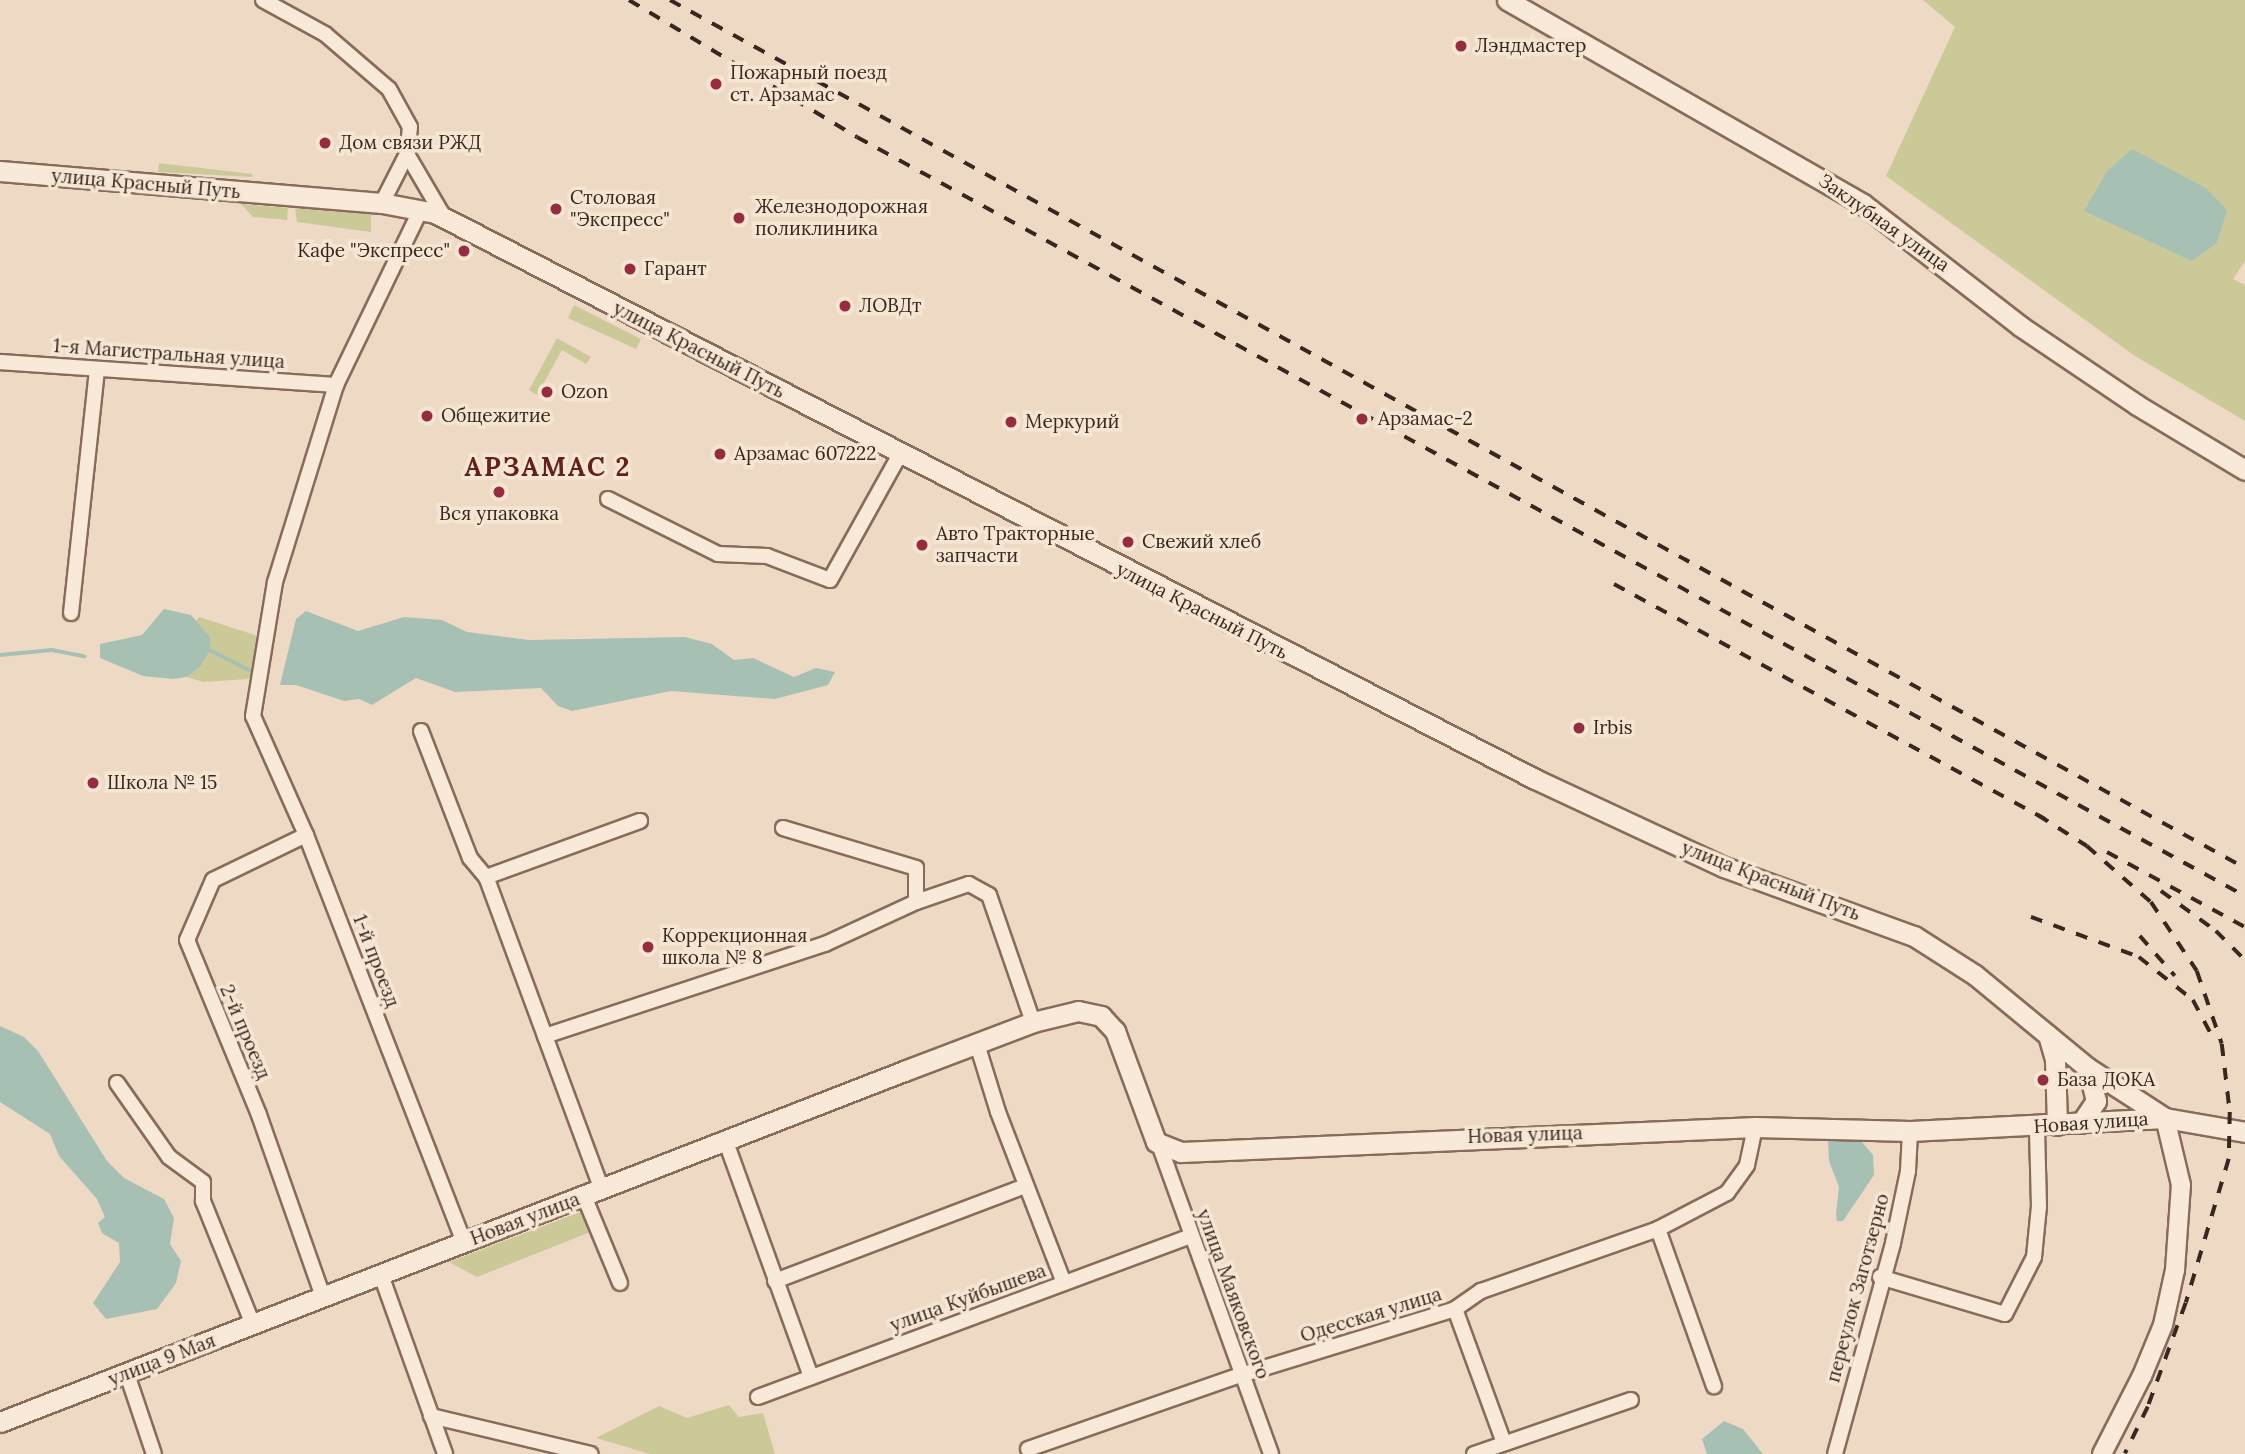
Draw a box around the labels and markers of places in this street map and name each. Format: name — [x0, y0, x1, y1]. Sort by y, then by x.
place label: Лэндмастер — [1475, 35, 1586, 57]
marker: Лэндмастер — [1453, 38, 1469, 54]
place label: Пожарный поезд ст. Арзамас — [730, 62, 887, 106]
marker: Пожарный поезд ст. Арзамас — [708, 76, 724, 92]
place label: Дом связи РЖД — [339, 132, 481, 154]
marker: Дом связи РЖД — [317, 135, 333, 151]
place label: Столовая "Экспресс" — [570, 187, 670, 231]
place label: Железнодорожная поликлиника — [755, 196, 928, 240]
marker: Столовая "Экспресс" — [548, 201, 564, 217]
marker: Железнодорожная поликлиника — [729, 208, 749, 228]
place label: Кафе "Экспресс" — [297, 240, 450, 262]
marker: Кафе "Экспресс" — [456, 243, 472, 259]
place label: Гарант — [644, 258, 707, 280]
marker: Гарант — [622, 261, 638, 277]
place label: ЛОВДт — [859, 295, 921, 317]
marker: ЛОВДт — [837, 298, 853, 314]
place label: Ozon — [561, 381, 608, 403]
marker: Ozon — [539, 384, 555, 400]
place label: Общежитие — [441, 405, 551, 427]
marker: Общежитие — [419, 408, 435, 424]
place label: Арзамас-2 — [1378, 408, 1473, 430]
marker: Арзамас-2 — [1352, 409, 1372, 429]
place label: Меркурий — [1025, 411, 1119, 433]
marker: Меркурий — [1003, 414, 1019, 430]
place label: Арзамас 607222 — [734, 443, 876, 465]
marker: Арзамас 607222 — [712, 446, 728, 462]
marker: Вся упаковка — [491, 484, 507, 500]
place label: Вся упаковка — [439, 503, 559, 525]
place label: Авто Тракторные запчасти — [936, 523, 1095, 567]
place label: Свежий хлеб — [1142, 531, 1261, 553]
marker: Свежий хлеб — [1120, 534, 1136, 550]
marker: Авто Тракторные запчасти — [914, 537, 930, 553]
place label: Irbis — [1593, 717, 1633, 739]
marker: Irbis — [1571, 720, 1587, 736]
place label: Школа № 15 — [107, 772, 217, 794]
marker: Школа № 15 — [85, 775, 101, 791]
place label: Коррекционная школа № 8 — [662, 925, 807, 969]
marker: Коррекционная школа № 8 — [640, 939, 656, 955]
place label: База ДОКА — [2057, 1069, 2155, 1091]
marker: База ДОКА — [2035, 1072, 2051, 1088]

